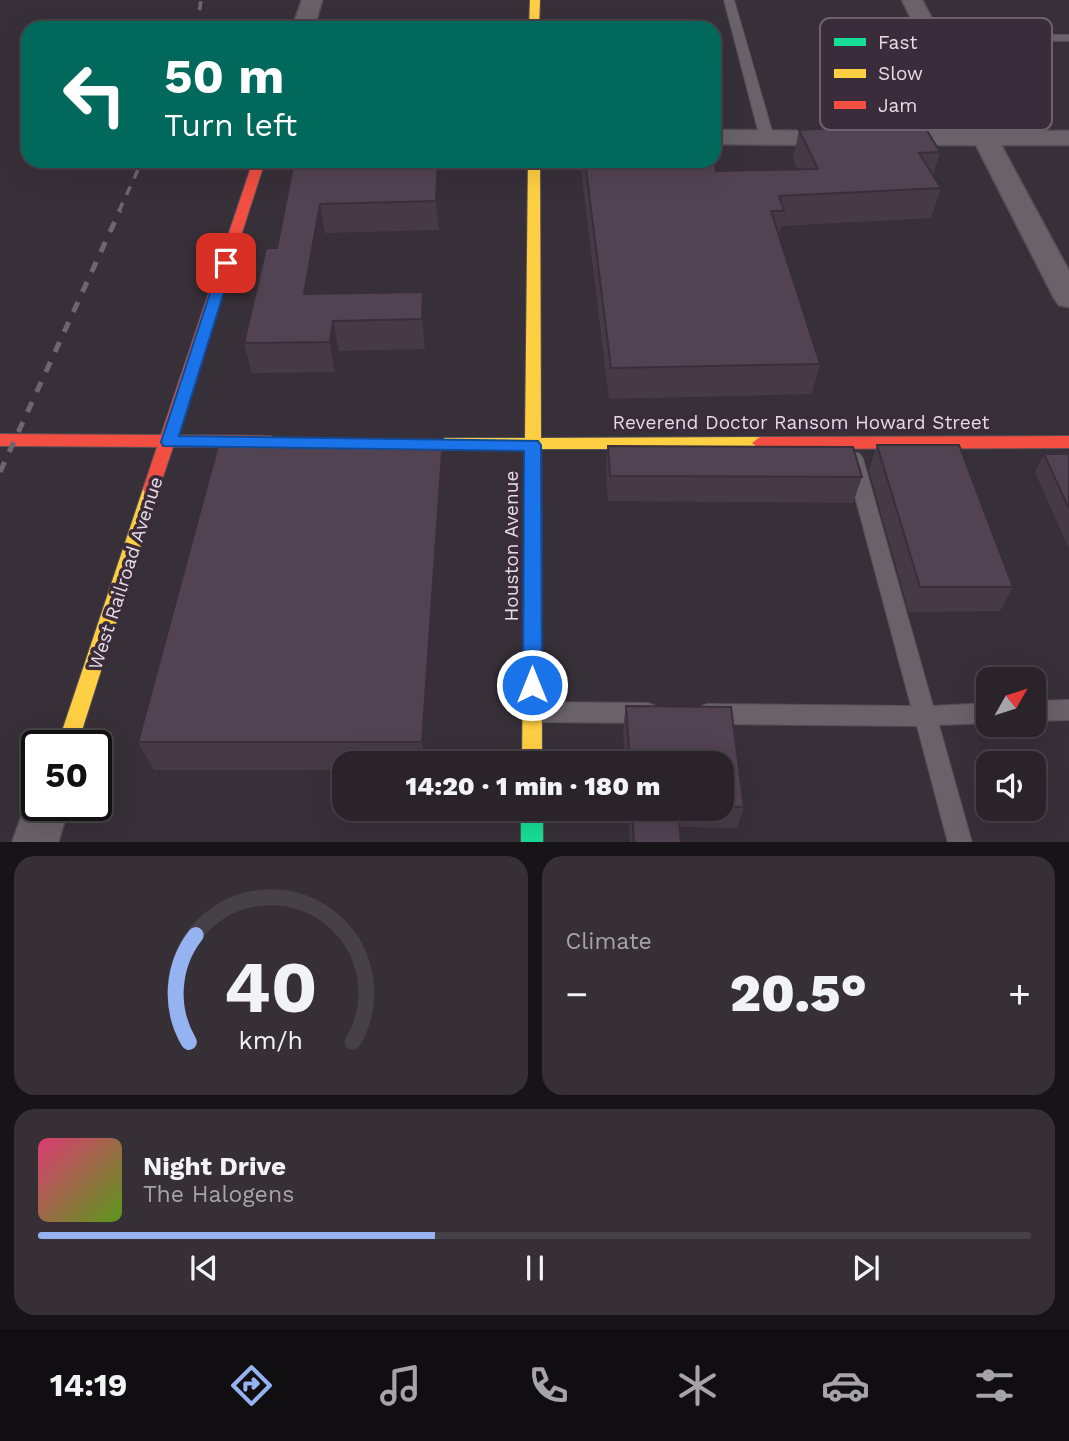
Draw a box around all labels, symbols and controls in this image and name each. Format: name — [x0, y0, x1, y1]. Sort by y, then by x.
legend — [820, 18, 1052, 130]
text: Fast — [878, 31, 917, 54]
text: 50 m — [164, 47, 284, 105]
icon: left — [49, 49, 140, 140]
text: Slow — [878, 62, 923, 85]
text: Jam — [878, 94, 917, 117]
text: Turn left — [164, 106, 297, 144]
pin — [196, 233, 256, 293]
icon: arrive — [207, 244, 245, 282]
street label: Reverend Doctor Ransom Howard Street — [613, 411, 989, 434]
street label: Houston Avenue — [500, 471, 523, 621]
street label: West Railroad Avenue — [83, 474, 168, 673]
position arrow — [495, 648, 569, 722]
north arrow — [976, 667, 1046, 737]
map controls — [976, 667, 1046, 821]
speed limit sign: 50 — [21, 730, 112, 821]
button: sound — [976, 751, 1046, 821]
text: 14:20 · 1 min · 180 m — [406, 771, 660, 801]
text: Climate — [566, 928, 652, 955]
text: 40 — [224, 944, 318, 1030]
text: 20.5° — [730, 963, 867, 1024]
text: − — [566, 972, 588, 1016]
text: + — [1008, 972, 1031, 1016]
text: km/h — [239, 1025, 303, 1054]
text: Night Drive — [143, 1151, 286, 1181]
text: The Halogens — [143, 1181, 294, 1208]
icon: previous — [185, 1249, 223, 1287]
icon: pause — [516, 1249, 554, 1287]
icon: next — [847, 1249, 885, 1287]
icon: directions — [227, 1361, 276, 1410]
icon: music — [376, 1361, 425, 1410]
icon: phone — [524, 1361, 573, 1410]
icon: climate — [673, 1361, 722, 1410]
icon: car — [821, 1361, 870, 1410]
icon: filters — [970, 1361, 1019, 1410]
text: 14:19 — [50, 1366, 127, 1404]

